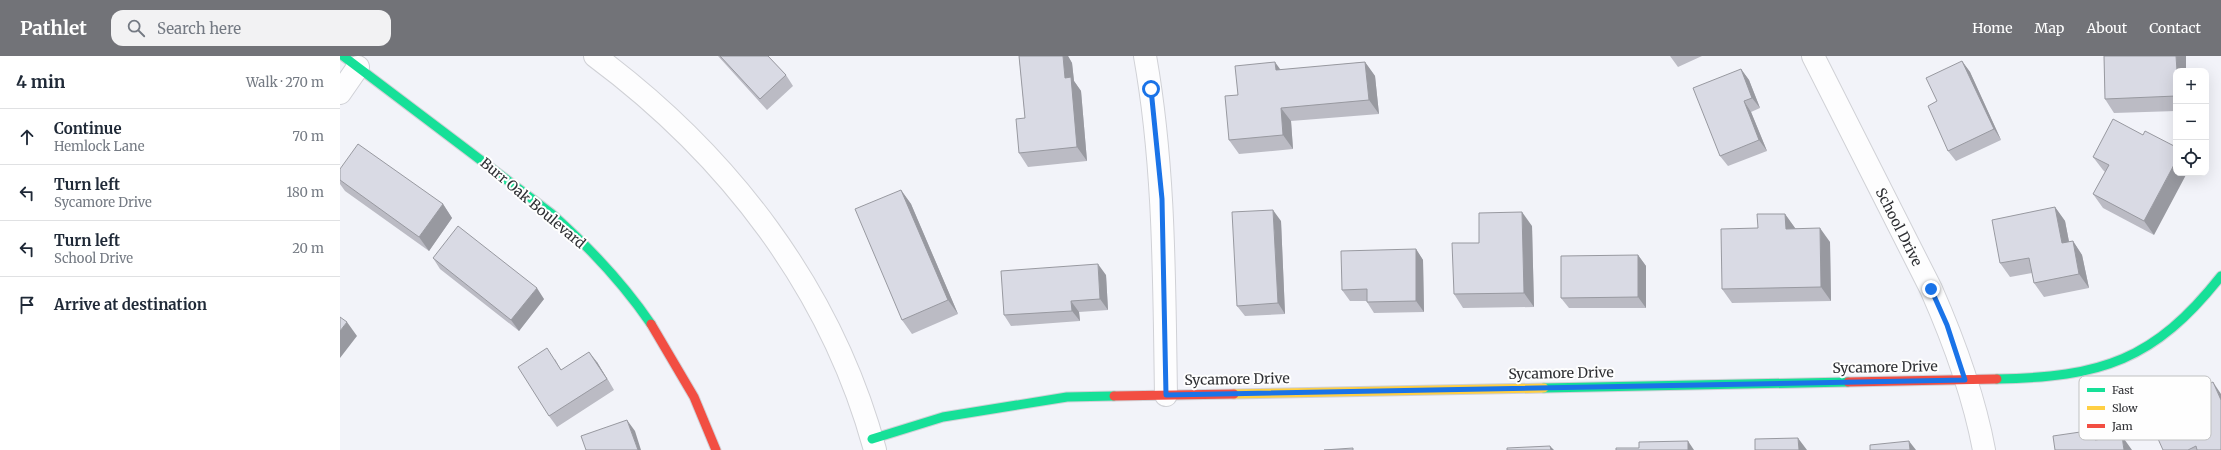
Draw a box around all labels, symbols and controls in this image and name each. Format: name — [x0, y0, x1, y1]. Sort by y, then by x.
search box — [111, 10, 391, 46]
text: Pathlet — [20, 16, 87, 40]
icon: search — [125, 17, 147, 39]
text: Search here — [157, 19, 241, 38]
text: Home — [1972, 19, 2013, 37]
text: Map — [2035, 19, 2064, 37]
text: About — [2086, 19, 2127, 37]
text: Contact — [2149, 19, 2201, 37]
map controls — [2173, 68, 2209, 176]
button: + — [2173, 68, 2209, 104]
text: 4 min — [16, 71, 65, 93]
text: Walk · 270 m — [246, 74, 324, 91]
route start — [1142, 80, 1160, 98]
button: − — [2173, 104, 2209, 140]
text: Continue — [54, 119, 122, 138]
icon: ahead — [16, 126, 38, 148]
text: 70 m — [293, 128, 324, 145]
text: Hemlock Lane — [54, 138, 144, 155]
button: locate — [2173, 140, 2209, 176]
street label: Burr Oak Boulevard — [477, 154, 590, 253]
text: Turn left — [54, 175, 120, 194]
icon: left — [16, 182, 38, 204]
text: 180 m — [286, 184, 324, 201]
street label: School Drive — [1872, 185, 1926, 269]
text: Sycamore Drive — [54, 194, 152, 211]
text: Turn left — [54, 231, 120, 250]
icon: left — [16, 238, 38, 260]
text: 20 m — [292, 240, 324, 257]
text: School Drive — [54, 250, 133, 267]
route end — [1922, 280, 1940, 298]
icon: arrive — [16, 294, 38, 316]
text: Arrive at destination — [54, 295, 207, 314]
street label: Sycamore Drive — [1832, 357, 1938, 377]
street label: Sycamore Drive — [1508, 363, 1614, 383]
street label: Sycamore Drive — [1184, 369, 1290, 389]
legend — [2079, 376, 2211, 440]
text: Fast — [2112, 383, 2135, 397]
text: Slow — [2112, 401, 2138, 415]
text: Jam — [2111, 419, 2133, 433]

